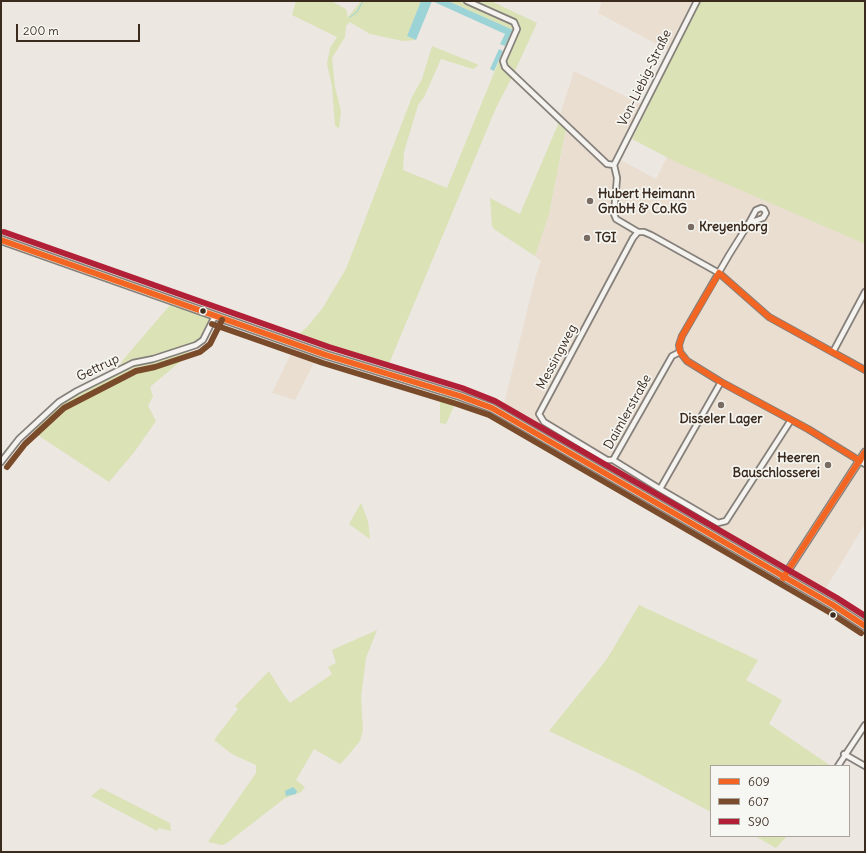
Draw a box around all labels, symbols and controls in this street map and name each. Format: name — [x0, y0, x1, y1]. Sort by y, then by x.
scale bar — [18, 16, 142, 42]
text: 200 m — [23, 23, 59, 38]
street label: Von-Liebig-Straße — [615, 27, 675, 129]
place label: Hubert Heimann GmbH & Co.KG — [598, 186, 695, 217]
marker: Hubert Heimann GmbH & Co.KG — [585, 196, 595, 206]
place label: Kreyenborg — [699, 219, 768, 235]
marker: Kreyenborg — [686, 222, 696, 232]
place label: TGI — [595, 230, 616, 246]
marker: TGI — [582, 233, 592, 243]
unlabelled marker — [198, 306, 208, 316]
street label: Messingweg — [533, 322, 581, 392]
street label: Gettrup — [74, 351, 122, 385]
street label: Daimlerstraße — [601, 372, 655, 452]
marker: Disseler Lager — [716, 400, 726, 410]
place label: Disseler Lager — [679, 411, 763, 427]
place label: Heeren Bauschlosserei — [733, 450, 820, 481]
marker: Heeren Bauschlosserei — [823, 460, 833, 470]
unlabelled marker — [828, 610, 838, 620]
legend — [710, 765, 850, 837]
text: 609 — [748, 774, 770, 789]
text: 607 — [748, 794, 769, 809]
text: S90 — [748, 814, 769, 829]

